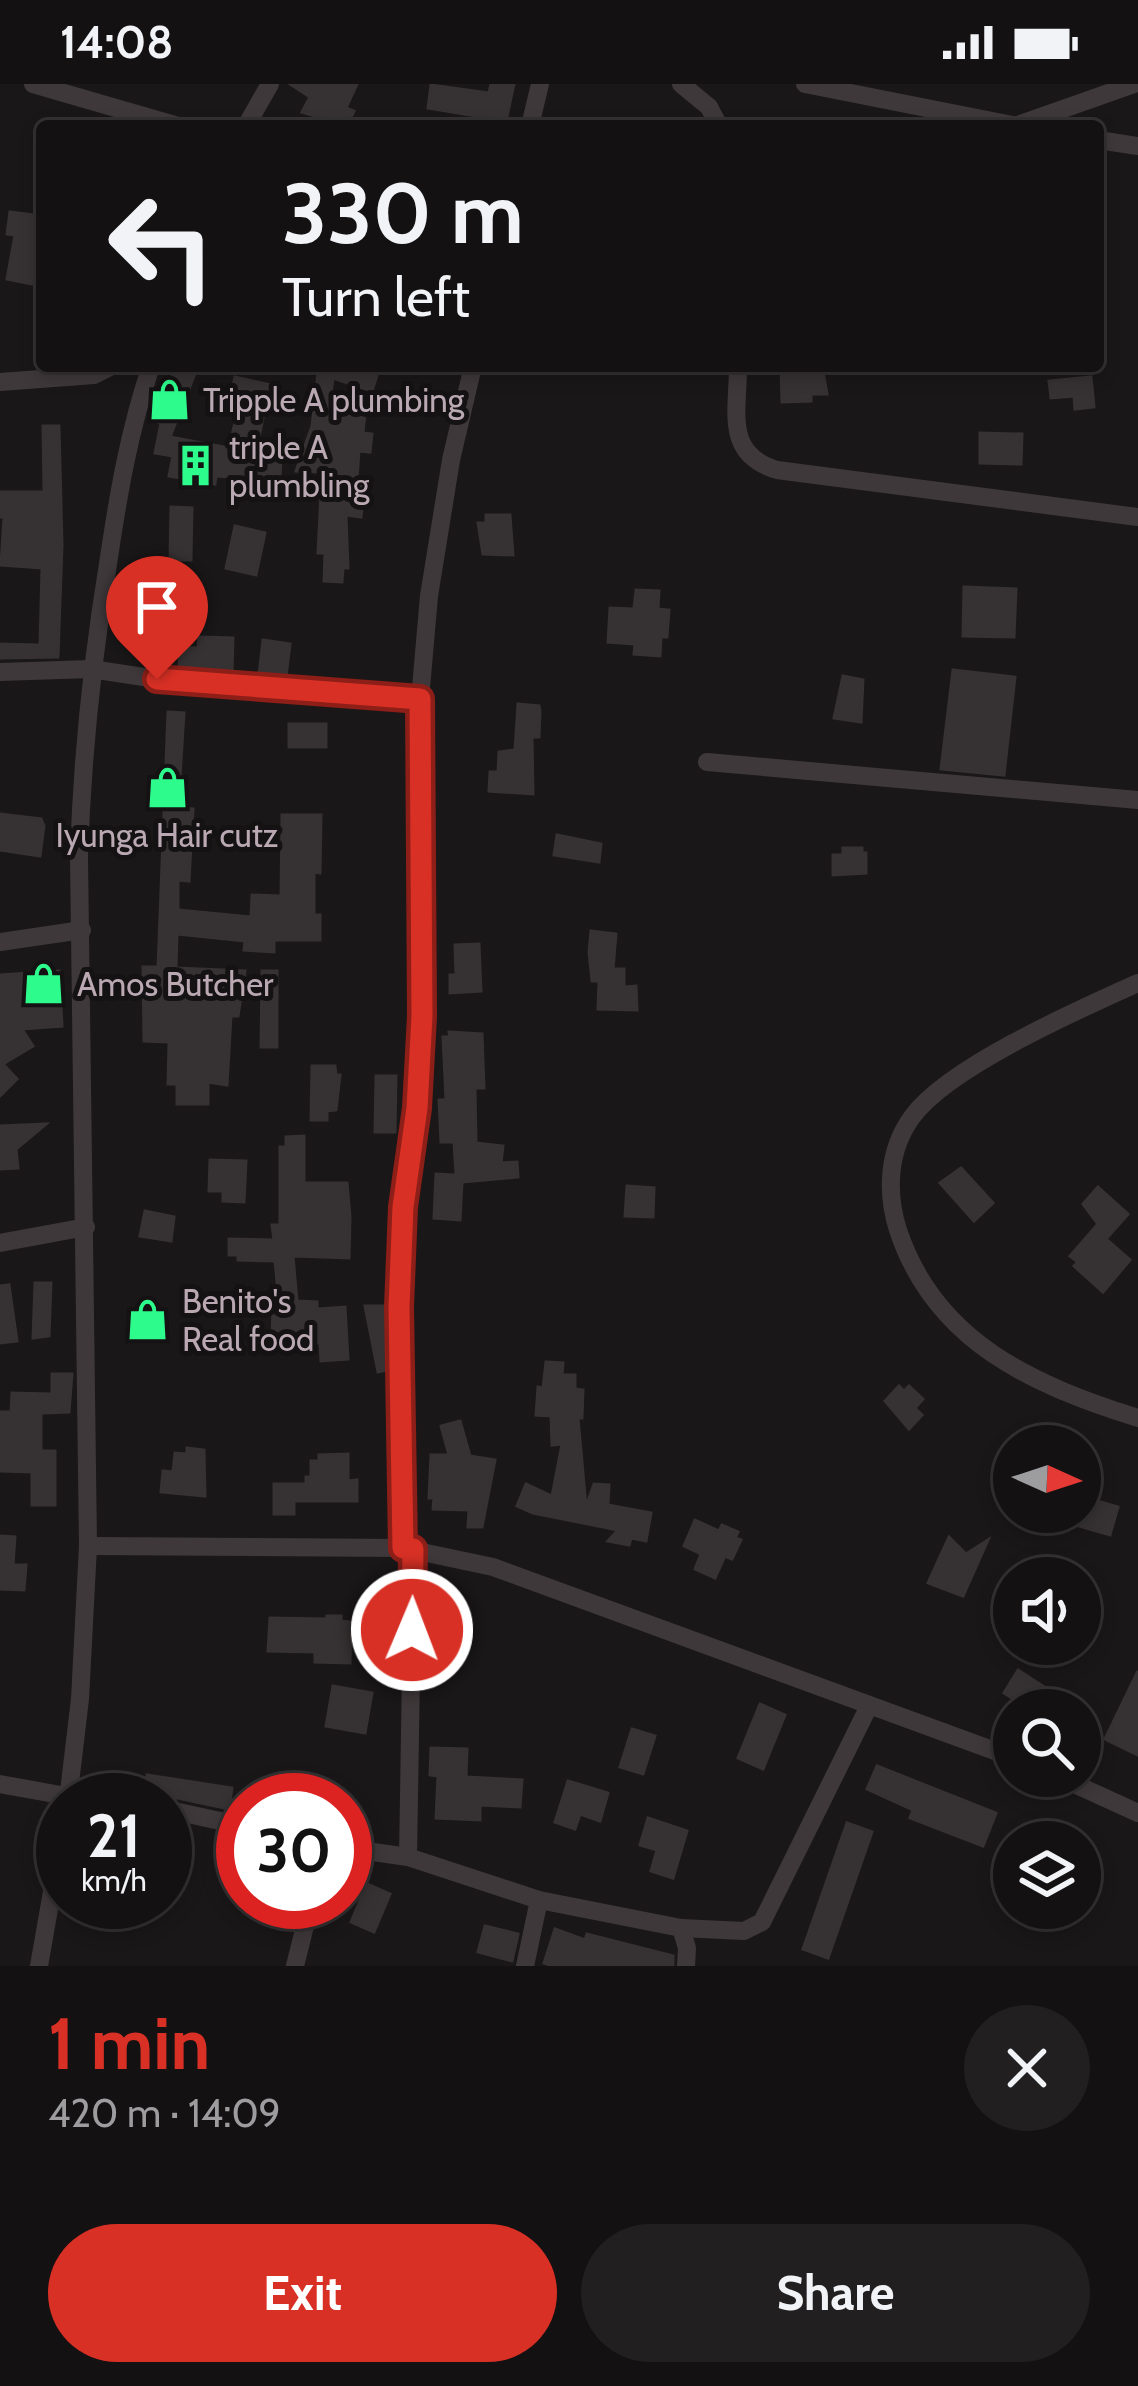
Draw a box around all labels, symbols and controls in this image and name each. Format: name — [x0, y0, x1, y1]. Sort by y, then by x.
text: 14:08 — [60, 15, 174, 69]
text: 330 m — [282, 162, 524, 264]
icon: left — [84, 168, 240, 324]
text: Turn left — [282, 264, 470, 330]
shop icon: Tripple A plumbing — [146, 377, 192, 423]
place label: Tripple A plumbing — [203, 380, 465, 420]
place label: triple A plumbling — [229, 427, 370, 505]
building icon: triple A plumbling — [172, 443, 218, 489]
pin — [106, 556, 208, 679]
icon: arrive — [124, 574, 190, 640]
shop icon: Iyunga Hair cutz — [144, 764, 190, 810]
place label: Iyunga Hair cutz — [56, 815, 278, 855]
shop icon: Amos Butcher — [20, 961, 66, 1007]
place label: Amos Butcher — [77, 964, 274, 1004]
place label: Benito's Real food — [182, 1281, 314, 1359]
shop icon: Benito's Real food — [125, 1297, 171, 1343]
north arrow — [993, 1425, 1101, 1533]
map controls — [993, 1425, 1101, 1929]
button: sound — [993, 1557, 1101, 1665]
position arrow — [349, 1567, 475, 1693]
button: search — [993, 1689, 1101, 1797]
speed limit sign: 30 — [216, 1773, 372, 1929]
text: 21 — [87, 1799, 141, 1872]
button: layers — [993, 1821, 1101, 1929]
text: km/h — [81, 1862, 147, 1899]
text: 1 min — [48, 2000, 210, 2087]
button: close — [964, 2005, 1090, 2131]
text: 420 m · 14:09 — [48, 2089, 281, 2137]
button: Exit — [48, 2224, 557, 2362]
button: Share — [581, 2224, 1090, 2362]

